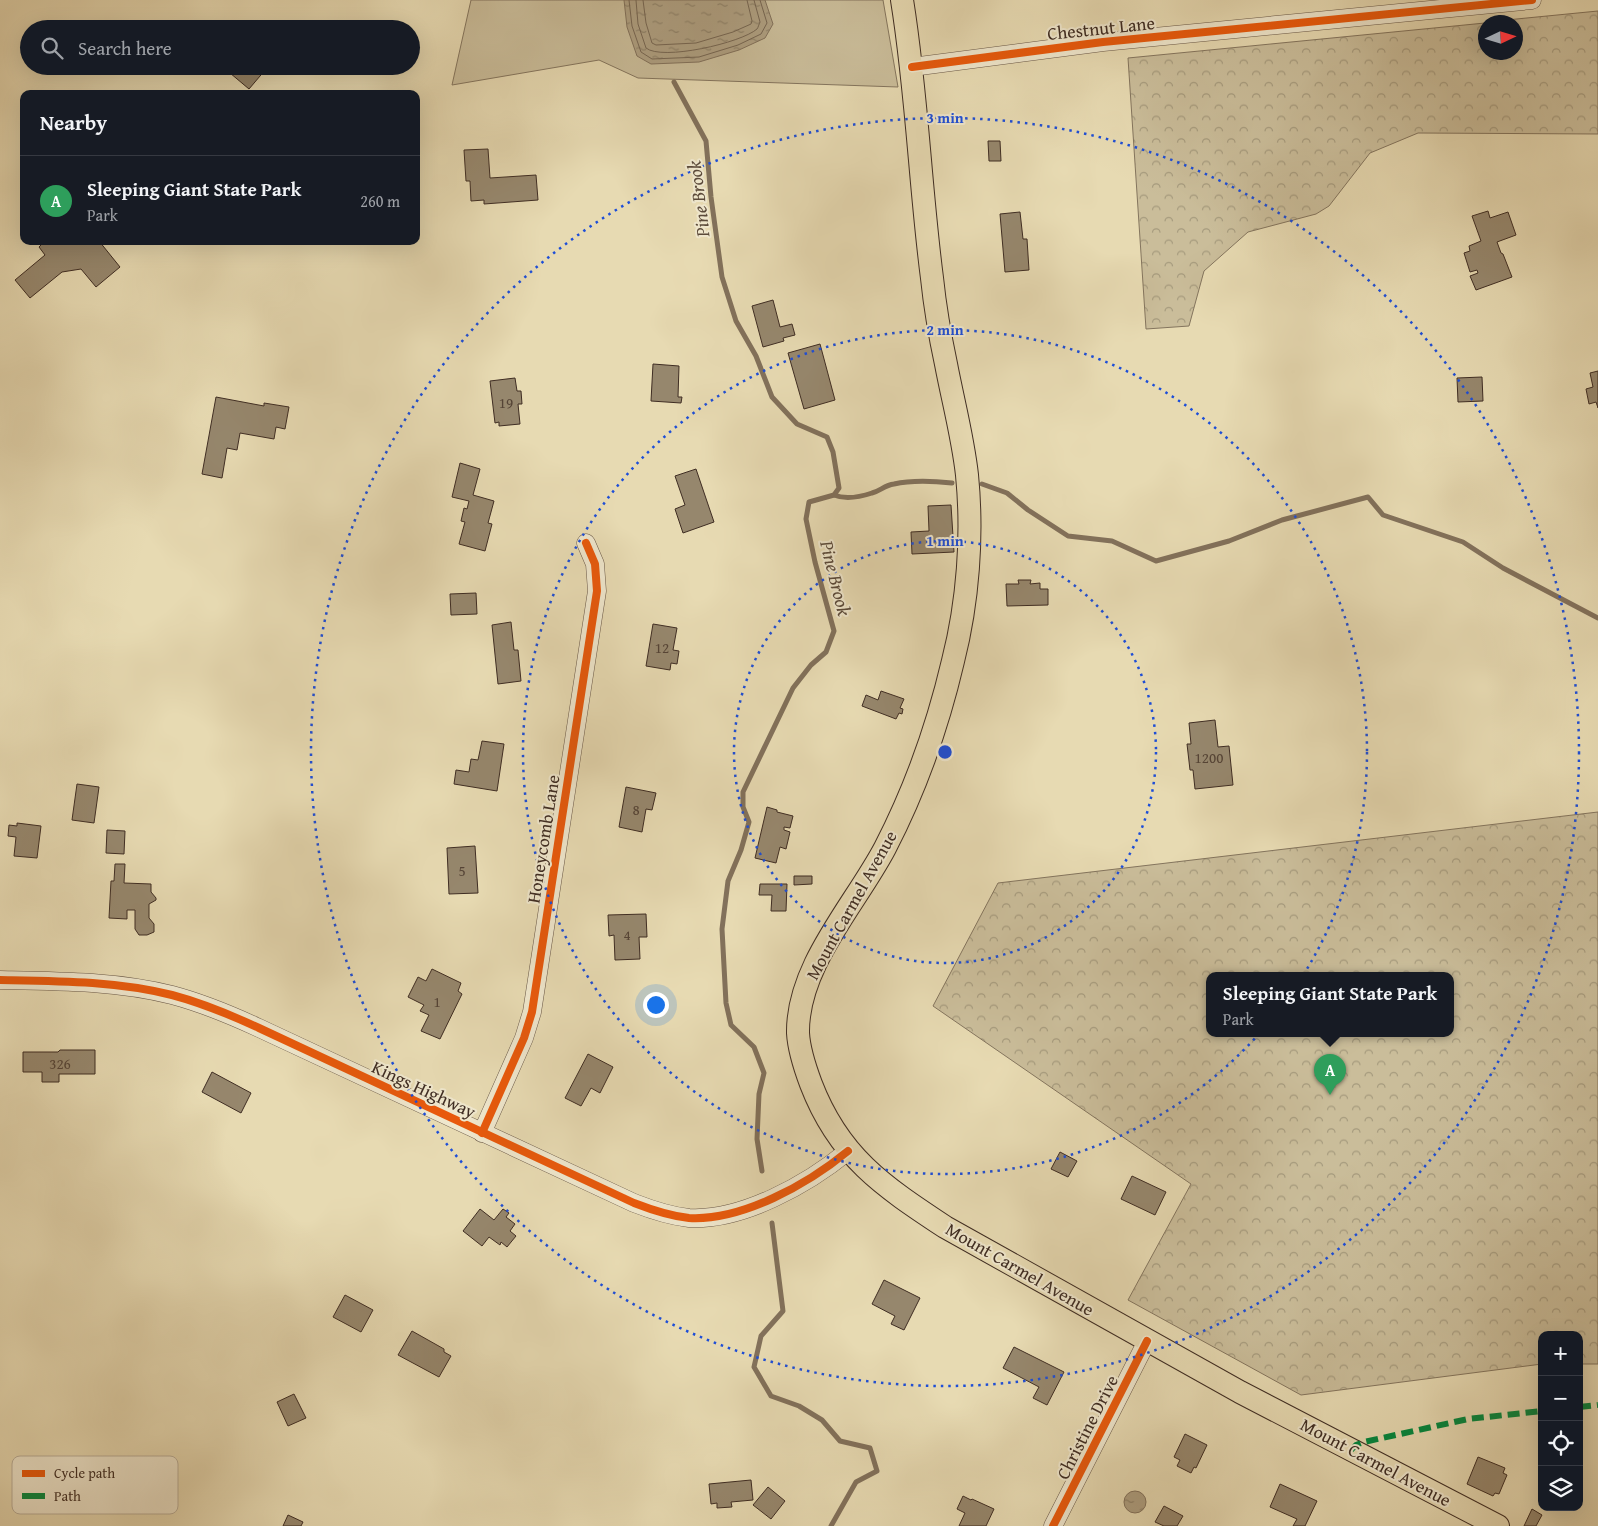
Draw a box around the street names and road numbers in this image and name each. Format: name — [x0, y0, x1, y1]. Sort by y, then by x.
street label: Chestnut Lane — [1046, 9, 1156, 47]
street label: Honeycomb Lane — [520, 773, 566, 905]
street label: Mount Carmel Avenue — [799, 825, 903, 985]
street label: Kings Highway — [368, 1053, 480, 1125]
street label: Mount Carmel Avenue — [941, 1215, 1099, 1323]
street label: Christine Drive — [1049, 1370, 1125, 1484]
street label: Mount Carmel Avenue — [1296, 1411, 1456, 1513]

